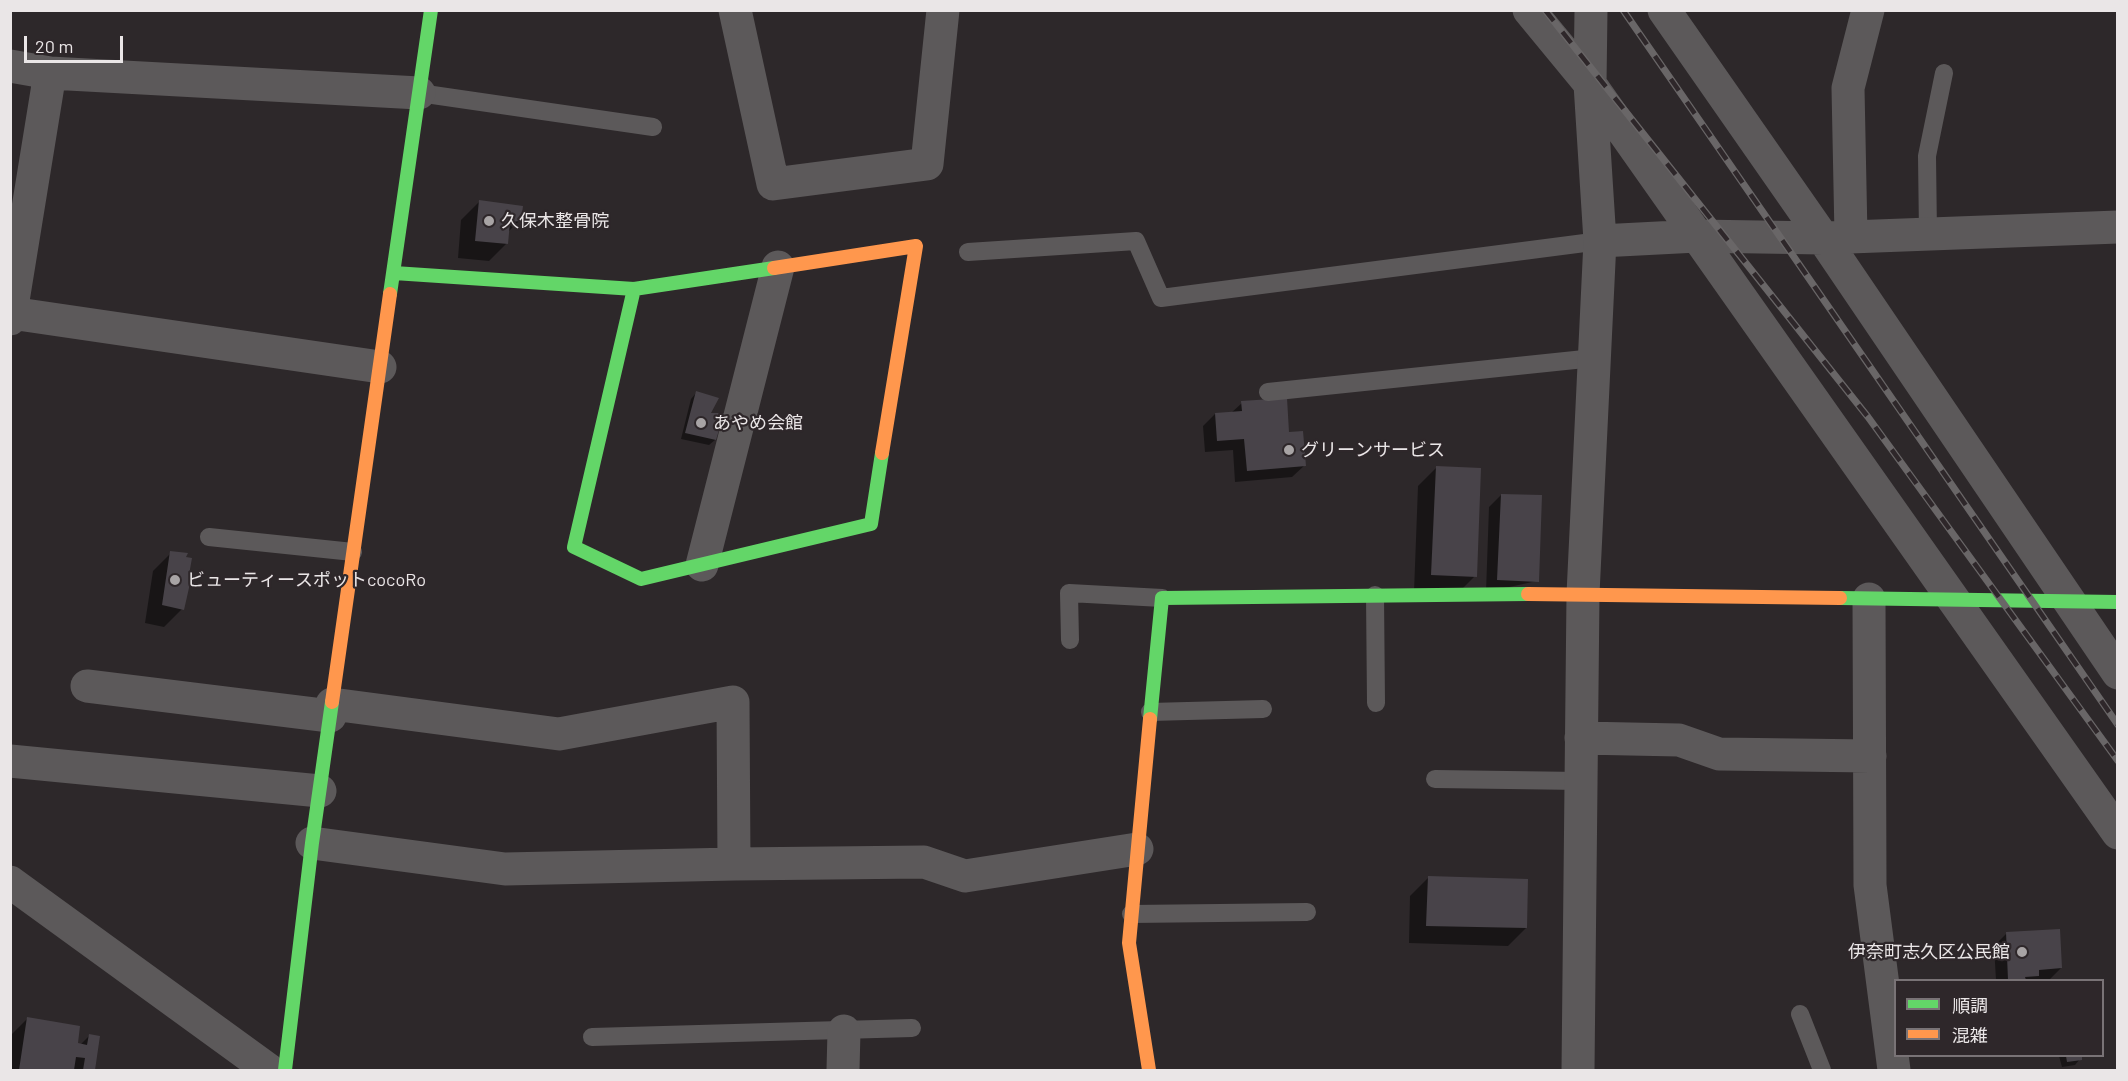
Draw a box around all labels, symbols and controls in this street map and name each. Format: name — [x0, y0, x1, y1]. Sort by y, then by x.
scale bar — [27, 24, 126, 62]
text: 20 m — [35, 35, 73, 57]
place label: 久保木整骨院 — [501, 210, 609, 232]
marker: 久保木整骨院 — [482, 214, 496, 228]
place label: あやめ会館 — [713, 412, 803, 434]
marker: あやめ会館 — [694, 416, 708, 430]
place label: グリーンサービス — [1301, 439, 1445, 461]
marker: グリーンサービス — [1282, 443, 1296, 457]
place label: ビューティースポットcocoRo — [187, 569, 426, 591]
marker: ビューティースポットcocoRo — [168, 573, 182, 587]
place label: 伊奈町志久区公民館 — [1848, 941, 2010, 963]
marker: 伊奈町志久区公民館 — [2015, 945, 2029, 959]
legend — [1894, 979, 2104, 1057]
text: 順調 — [1952, 994, 1988, 1016]
text: 混雑 — [1952, 1024, 1988, 1046]

